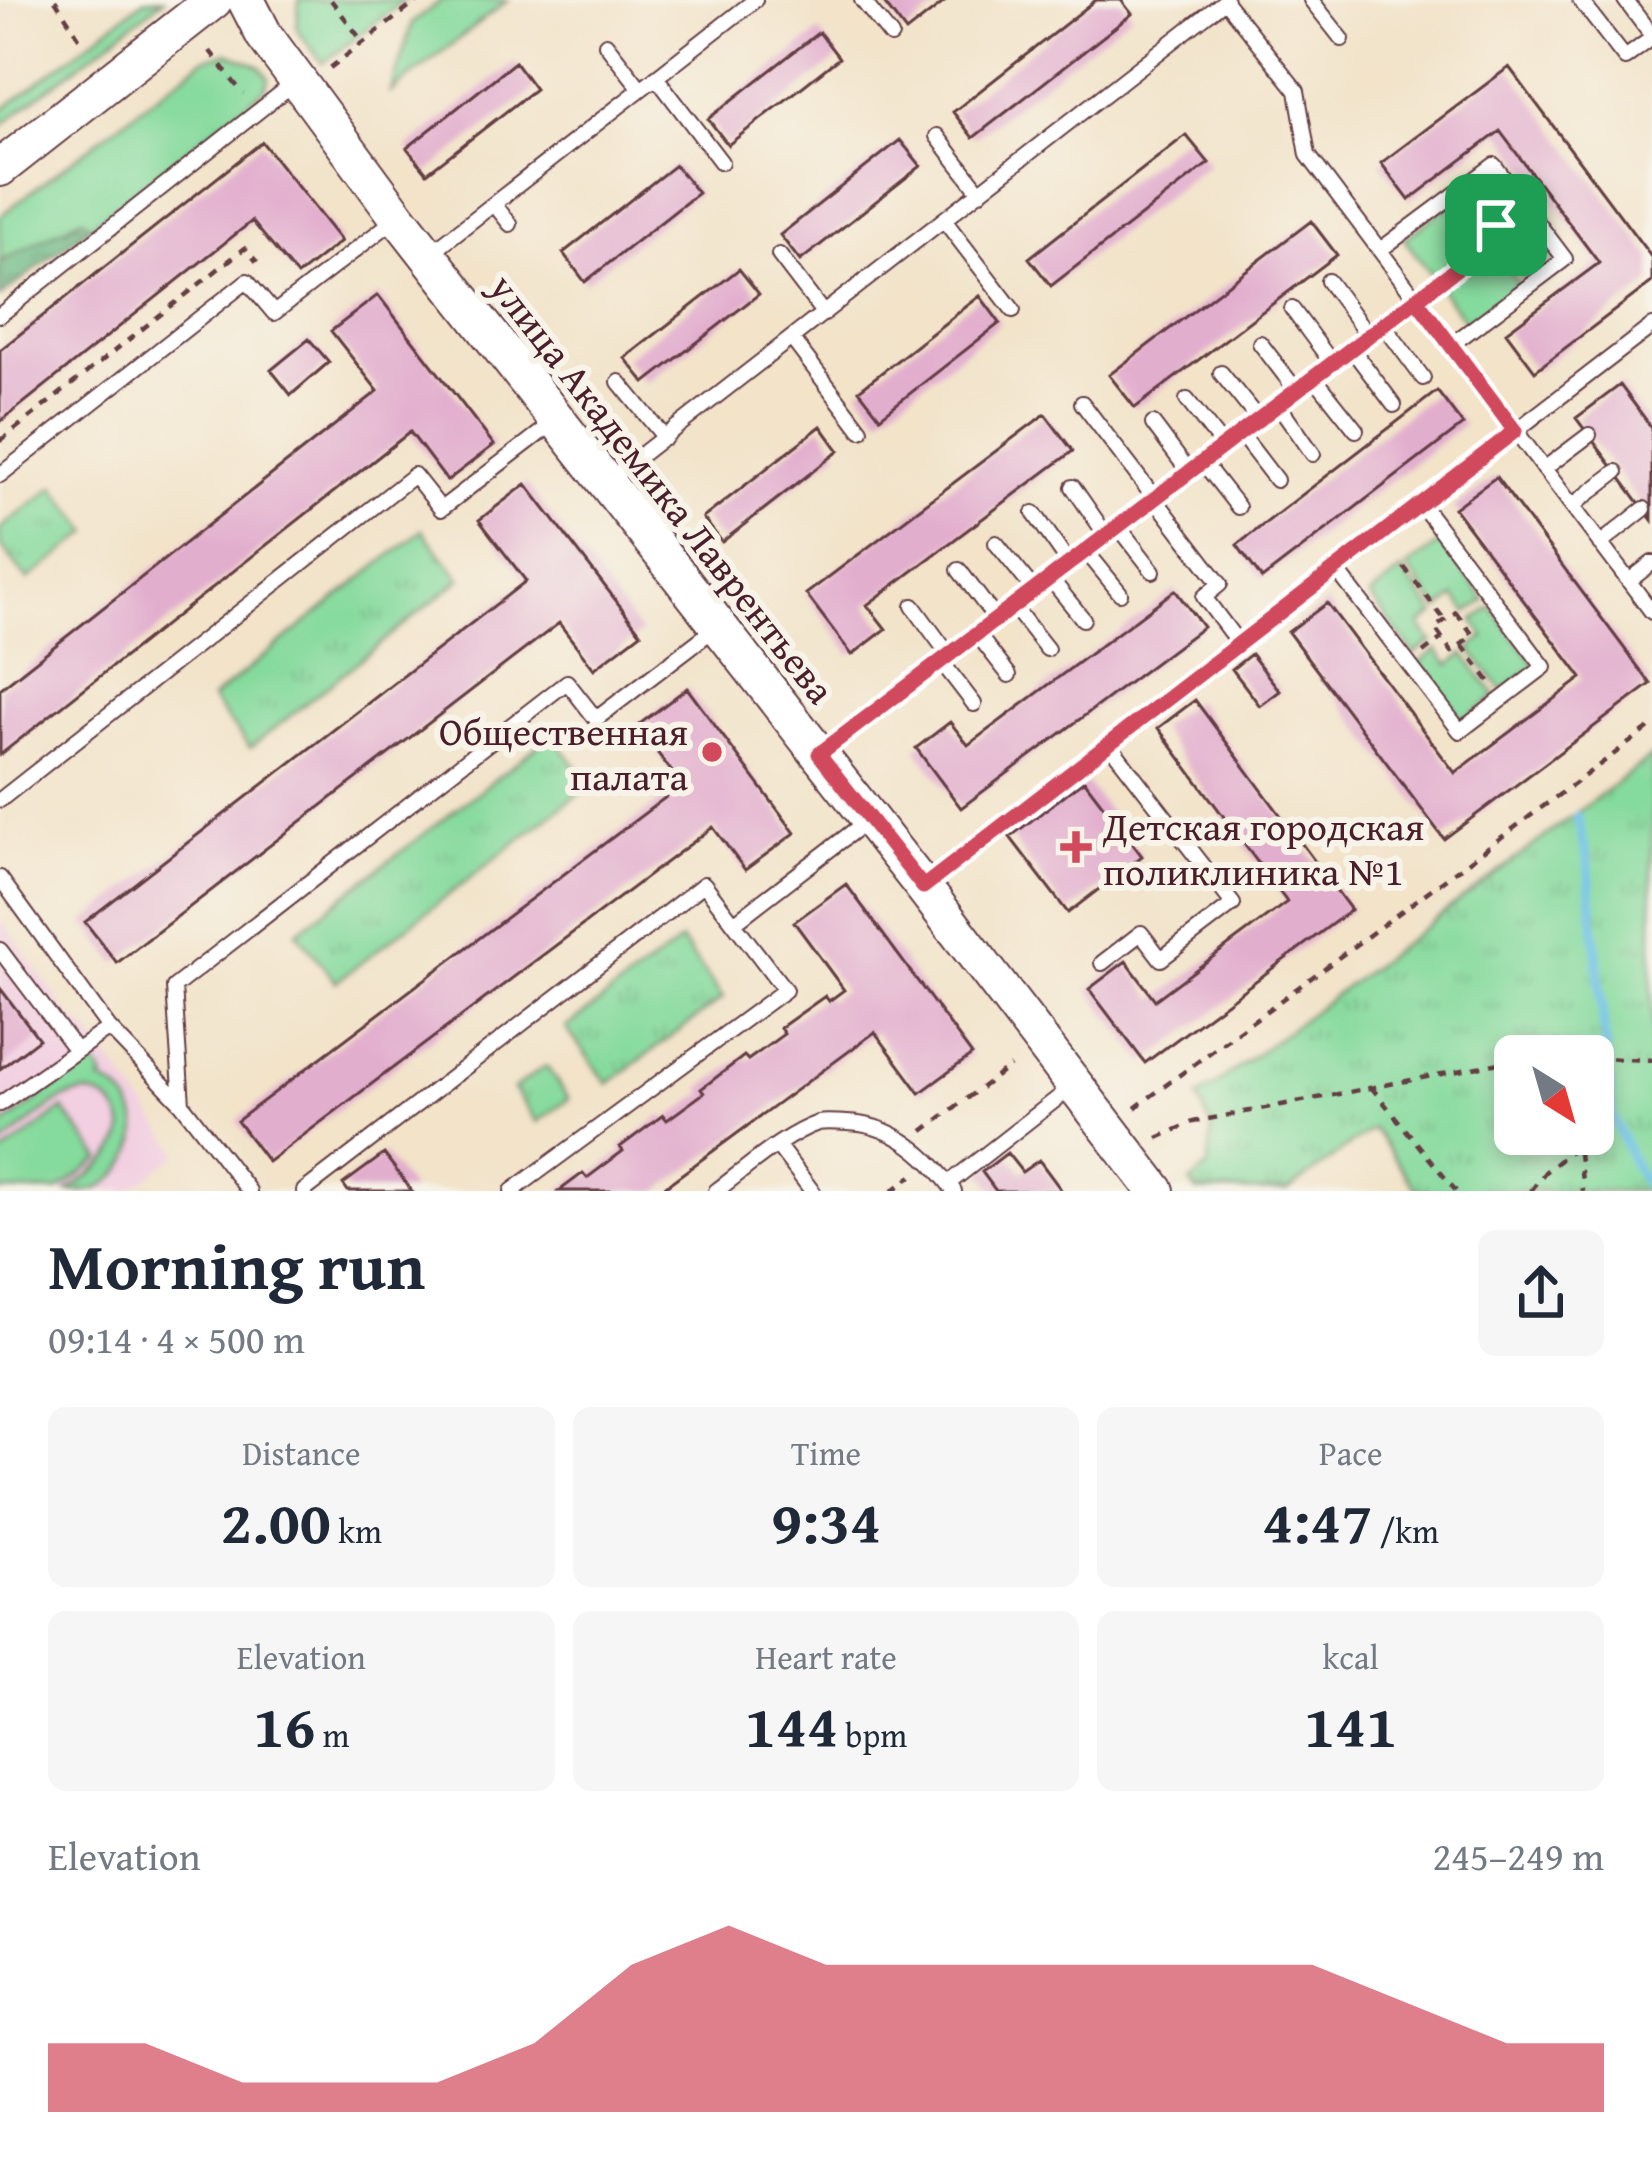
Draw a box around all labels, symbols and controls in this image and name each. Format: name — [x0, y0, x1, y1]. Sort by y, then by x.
pin — [1445, 174, 1547, 276]
icon: arrive — [1463, 192, 1529, 258]
street label: улица Академика Лаврентьева — [476, 260, 850, 716]
place label: Общественная палата — [439, 702, 688, 804]
marker: Общественная палата — [699, 739, 725, 765]
place label: Детская городская поликлиника №1 — [1102, 797, 1424, 899]
marker: Детская городская поликлиника №1 — [1060, 831, 1092, 863]
north arrow — [1494, 1035, 1614, 1155]
map controls — [1494, 1035, 1614, 1155]
text: Morning run — [48, 1216, 425, 1313]
button: share — [1478, 1230, 1604, 1356]
text: 09:14 · 4 × 500 m — [48, 1310, 305, 1367]
text: Distance — [242, 1429, 360, 1477]
text: Time — [791, 1429, 861, 1477]
text: Pace — [1319, 1429, 1382, 1477]
text: 2.00 — [221, 1477, 331, 1565]
text: 9:34 — [771, 1477, 881, 1565]
text: 4:47 — [1262, 1477, 1372, 1565]
text: km — [331, 1507, 382, 1555]
text: /km — [1372, 1507, 1439, 1555]
text: Elevation — [237, 1633, 366, 1681]
text: Heart rate — [755, 1633, 897, 1681]
text: kcal — [1323, 1633, 1379, 1681]
text: 16 — [253, 1681, 315, 1769]
text: 144 — [745, 1681, 838, 1769]
text: 141 — [1304, 1681, 1397, 1769]
text: m — [315, 1711, 350, 1759]
text: bpm — [838, 1711, 907, 1759]
text: Elevation — [48, 1827, 201, 1884]
text: 245–249 m — [1432, 1827, 1604, 1884]

